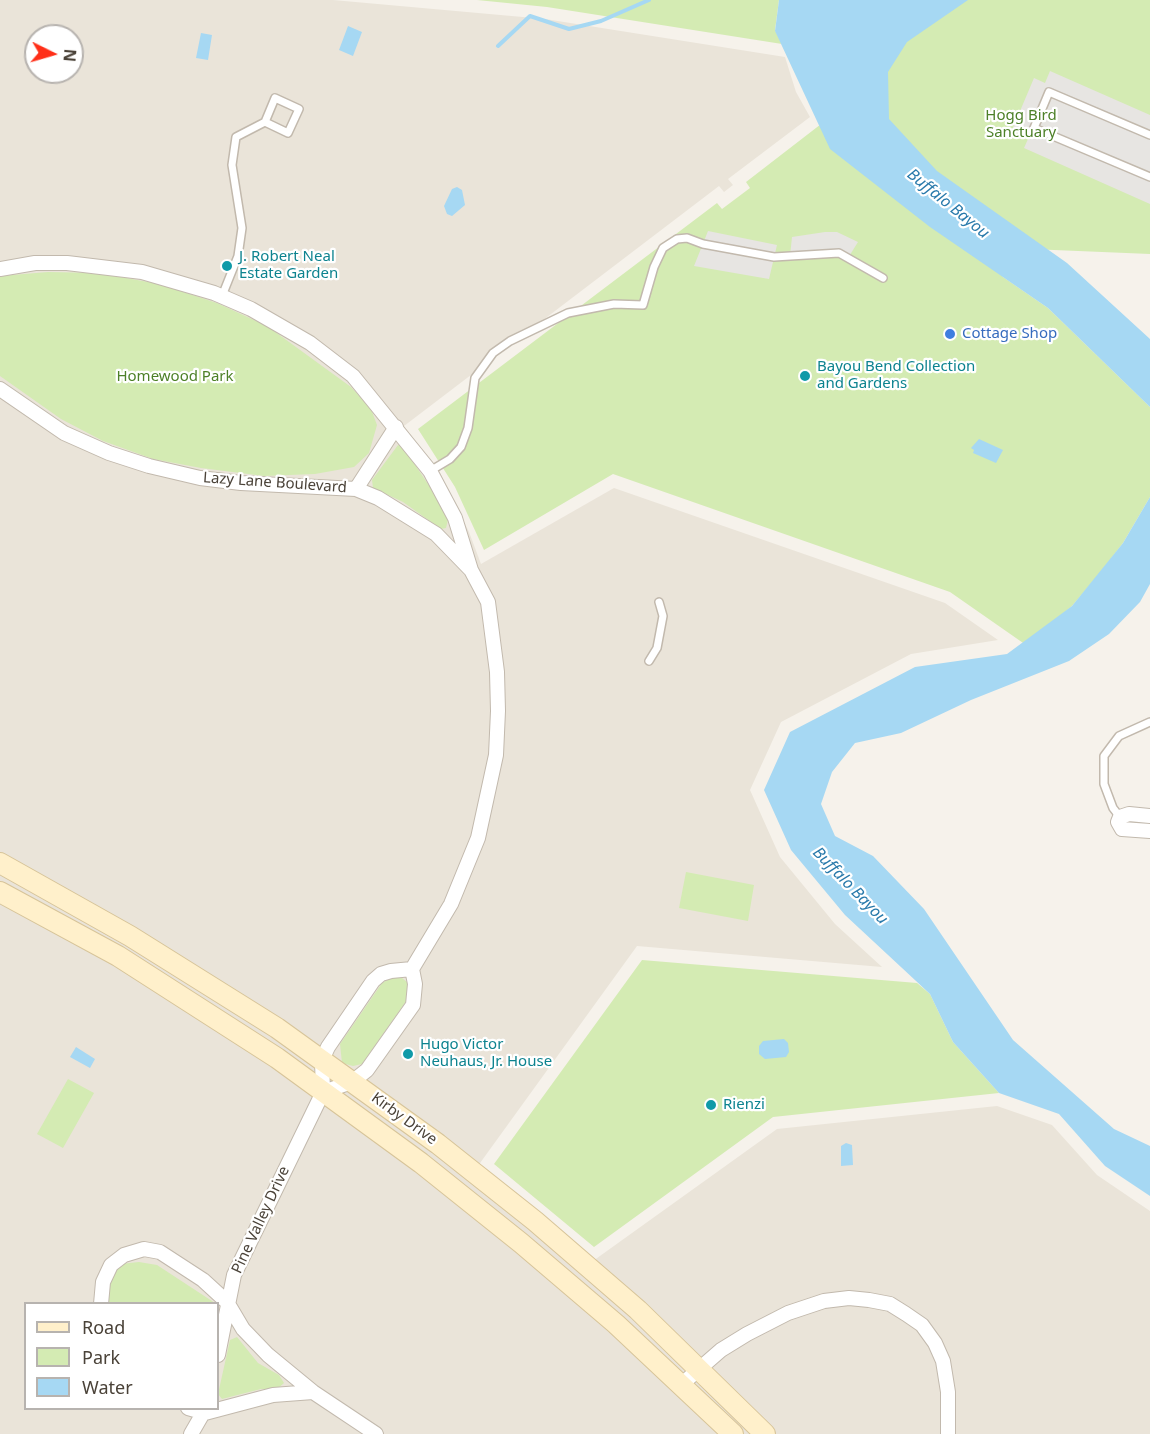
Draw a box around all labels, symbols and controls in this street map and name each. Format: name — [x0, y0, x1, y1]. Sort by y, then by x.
north arrow — [24, 24, 84, 84]
text: N — [58, 48, 81, 63]
park label: Hogg Bird Sanctuary — [985, 107, 1057, 142]
water label: Buffalo Bayou — [903, 165, 993, 243]
place label: J. Robert Neal Estate Garden — [239, 248, 338, 283]
marker: J. Robert Neal Estate Garden — [220, 259, 234, 273]
place label: Cottage Shop — [962, 325, 1057, 343]
marker: Cottage Shop — [943, 327, 957, 341]
place label: Bayou Bend Collection and Gardens — [817, 358, 975, 393]
park label: Homewood Park — [116, 368, 234, 386]
marker: Bayou Bend Collection and Gardens — [798, 369, 812, 383]
street label: Lazy Lane Boulevard — [203, 469, 347, 497]
water label: Buffalo Bayou — [808, 843, 892, 929]
place label: Hugo Victor Neuhaus, Jr. House — [420, 1036, 552, 1071]
marker: Hugo Victor Neuhaus, Jr. House — [401, 1047, 415, 1061]
street label: Kirby Drive — [368, 1089, 440, 1149]
place label: Rienzi — [723, 1096, 765, 1114]
marker: Rienzi — [704, 1098, 718, 1112]
street label: Pine Valley Drive — [228, 1164, 294, 1276]
legend — [24, 1302, 219, 1410]
text: Road — [82, 1315, 125, 1339]
text: Park — [82, 1345, 120, 1369]
text: Water — [82, 1375, 133, 1399]

